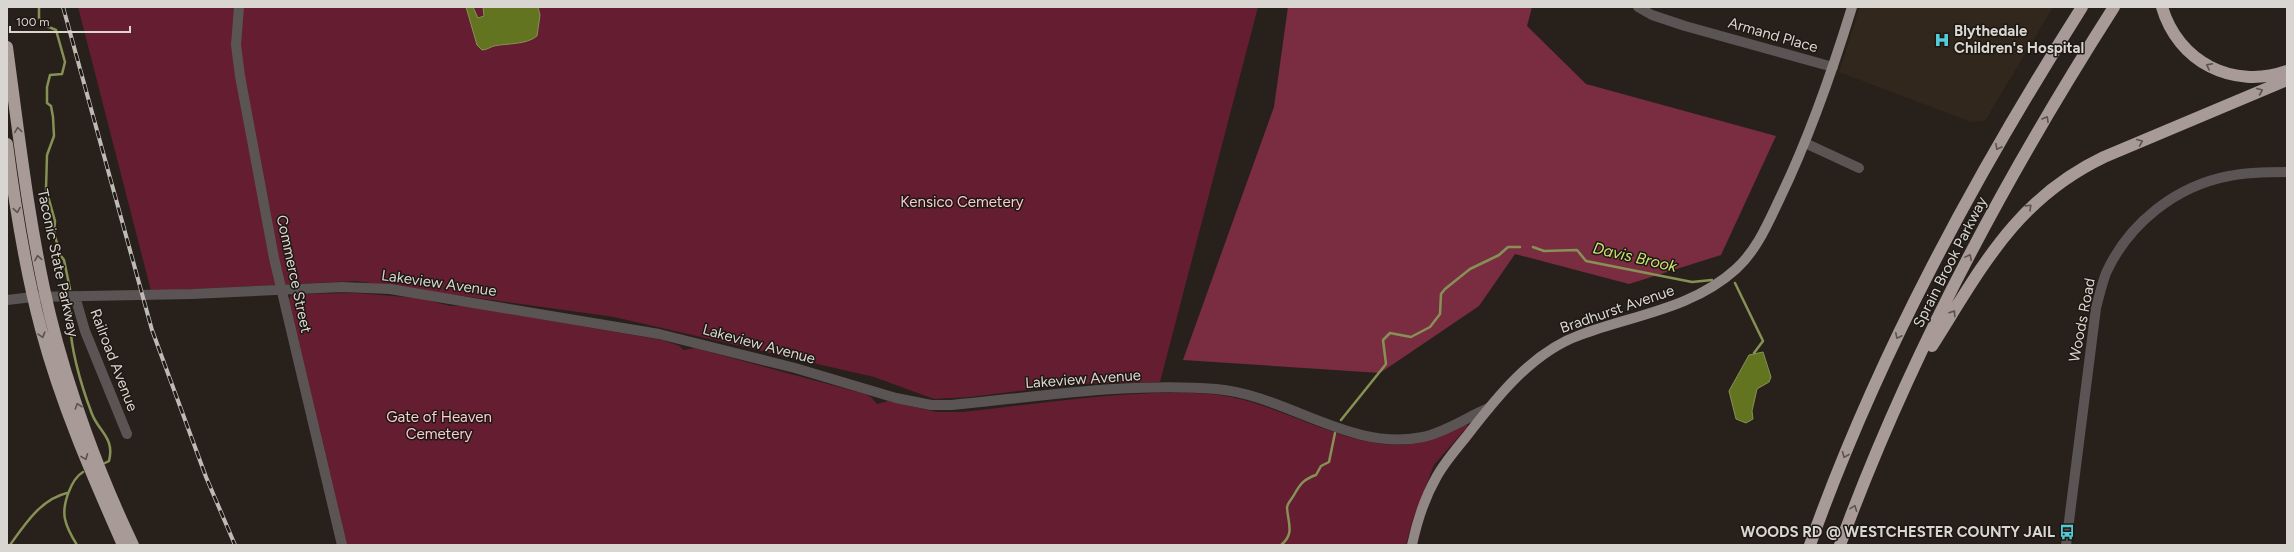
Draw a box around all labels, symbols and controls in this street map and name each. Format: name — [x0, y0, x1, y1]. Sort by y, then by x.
scale bar — [10, 8, 130, 34]
street label: Armand Place — [1726, 14, 1820, 56]
text: 100 m — [16, 15, 50, 29]
place label: Blythedale Children's Hospital — [1954, 22, 2084, 57]
hospital icon: Blythedale Children's Hospital — [1933, 31, 1951, 49]
one-way arrow — [2206, 64, 2213, 71]
one-way arrow — [2257, 88, 2264, 96]
one-way arrow — [2041, 116, 2048, 123]
one-way arrow — [14, 127, 23, 133]
one-way arrow — [2137, 138, 2144, 146]
one-way arrow — [1995, 143, 2002, 150]
street label: Taconic State Parkway — [33, 187, 83, 339]
park label: Kensico Cemetery — [900, 193, 1024, 211]
street label: Sprain Brook Parkway — [1909, 193, 1991, 330]
one-way arrow — [2024, 205, 2032, 212]
one-way arrow — [12, 207, 21, 214]
street label: Commerce Street — [273, 213, 315, 335]
water label: Davis Brook — [1591, 238, 1680, 276]
one-way arrow — [1965, 254, 1972, 262]
one-way arrow — [34, 255, 43, 262]
street label: Lakeview Avenue — [380, 266, 498, 300]
street label: Woods Road — [2065, 276, 2099, 364]
street label: Bradhurst Avenue — [1558, 281, 1676, 337]
street label: Railroad Avenue — [86, 306, 142, 414]
one-way arrow — [1949, 310, 1956, 317]
street label: Lakeview Avenue — [701, 320, 817, 368]
one-way arrow — [37, 331, 46, 338]
one-way arrow — [1895, 332, 1903, 340]
street label: Lakeview Avenue — [1025, 366, 1141, 392]
one-way arrow — [74, 402, 83, 409]
park label: Gate of Heaven Cemetery — [386, 408, 492, 443]
one-way arrow — [1841, 451, 1849, 458]
one-way arrow — [81, 454, 89, 461]
one-way arrow — [1849, 505, 1857, 512]
place label: WOODS RD @ WESTCHESTER COUNTY JAIL — [1741, 523, 2055, 541]
bus stop icon: WOODS RD @ WESTCHESTER COUNTY JAIL — [2058, 523, 2076, 541]

